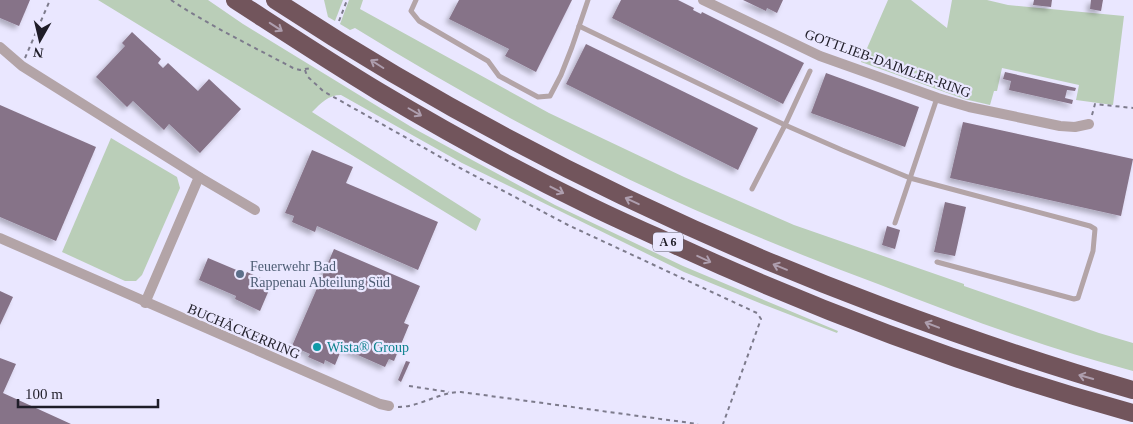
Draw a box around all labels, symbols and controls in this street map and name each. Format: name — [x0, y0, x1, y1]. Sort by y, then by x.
north arrow — [15, 15, 65, 65]
one-way arrow — [269, 22, 283, 32]
street label: GOTTLIEB-DAIMLER-RING — [803, 26, 973, 101]
text: N — [32, 44, 44, 61]
one-way arrow — [371, 58, 385, 68]
one-way arrow — [407, 107, 422, 117]
one-way arrow — [549, 186, 564, 195]
one-way arrow — [625, 196, 640, 205]
road number: A 6 — [653, 232, 683, 252]
one-way arrow — [696, 254, 711, 264]
place label: Feuerwehr Bad Rappenau Abteilung Süd — [250, 259, 390, 290]
one-way arrow — [773, 261, 788, 271]
marker: Feuerwehr Bad Rappenau Abteilung Süd — [234, 268, 246, 280]
street label: BUCHÄCKERRING — [185, 300, 303, 362]
one-way arrow — [925, 320, 940, 329]
place label: Wista® Group — [327, 340, 409, 355]
marker: Wista® Group — [311, 341, 323, 353]
one-way arrow — [1079, 371, 1095, 381]
scale bar — [18, 376, 158, 408]
text: 100 m — [25, 386, 63, 402]

